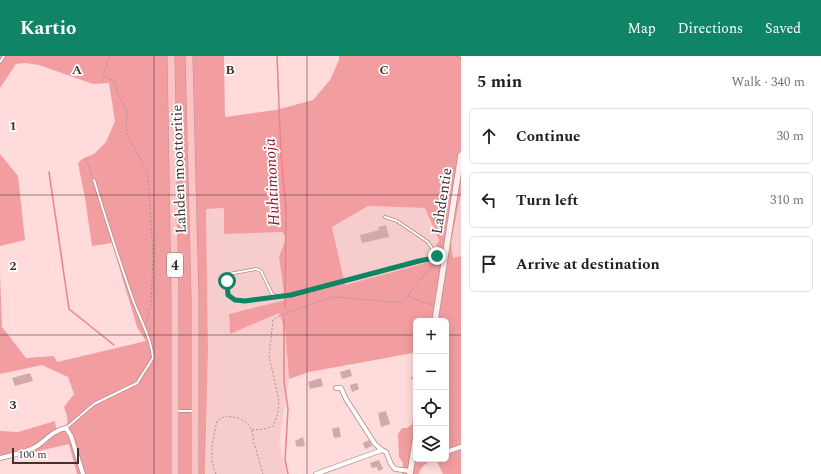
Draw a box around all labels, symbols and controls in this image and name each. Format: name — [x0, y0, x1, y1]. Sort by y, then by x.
text: Kartio — [20, 14, 76, 43]
text: Map — [628, 18, 656, 39]
text: Directions — [678, 18, 743, 39]
text: Saved — [765, 18, 801, 39]
text: A — [72, 60, 82, 80]
text: B — [225, 60, 235, 80]
text: C — [379, 60, 389, 80]
text: 5 min — [477, 69, 522, 95]
text: Walk · 340 m — [731, 72, 805, 92]
street label: Lahden moottoritie — [165, 104, 193, 234]
text: 1 — [9, 116, 17, 136]
icon: ahead — [478, 125, 500, 147]
text: Continue — [516, 125, 581, 148]
text: 30 m — [777, 126, 804, 146]
water label: Huhtimonoja — [258, 137, 286, 227]
street label: Lahdentie — [425, 166, 459, 236]
icon: left — [478, 189, 500, 211]
text: Turn left — [516, 189, 578, 212]
text: 310 m — [770, 190, 804, 210]
route end — [428, 247, 446, 265]
road number: 4 — [167, 253, 183, 277]
icon: arrive — [478, 253, 500, 275]
text: Arrive at destination — [516, 253, 660, 276]
text: 2 — [9, 256, 17, 276]
route start — [218, 272, 236, 290]
map controls — [413, 318, 449, 462]
button: + — [413, 318, 449, 354]
button: − — [413, 354, 449, 390]
button: locate — [413, 390, 449, 426]
text: 3 — [9, 395, 17, 415]
button: layers — [413, 426, 449, 462]
scale bar — [12, 446, 79, 465]
text: 100 m — [18, 446, 47, 463]

